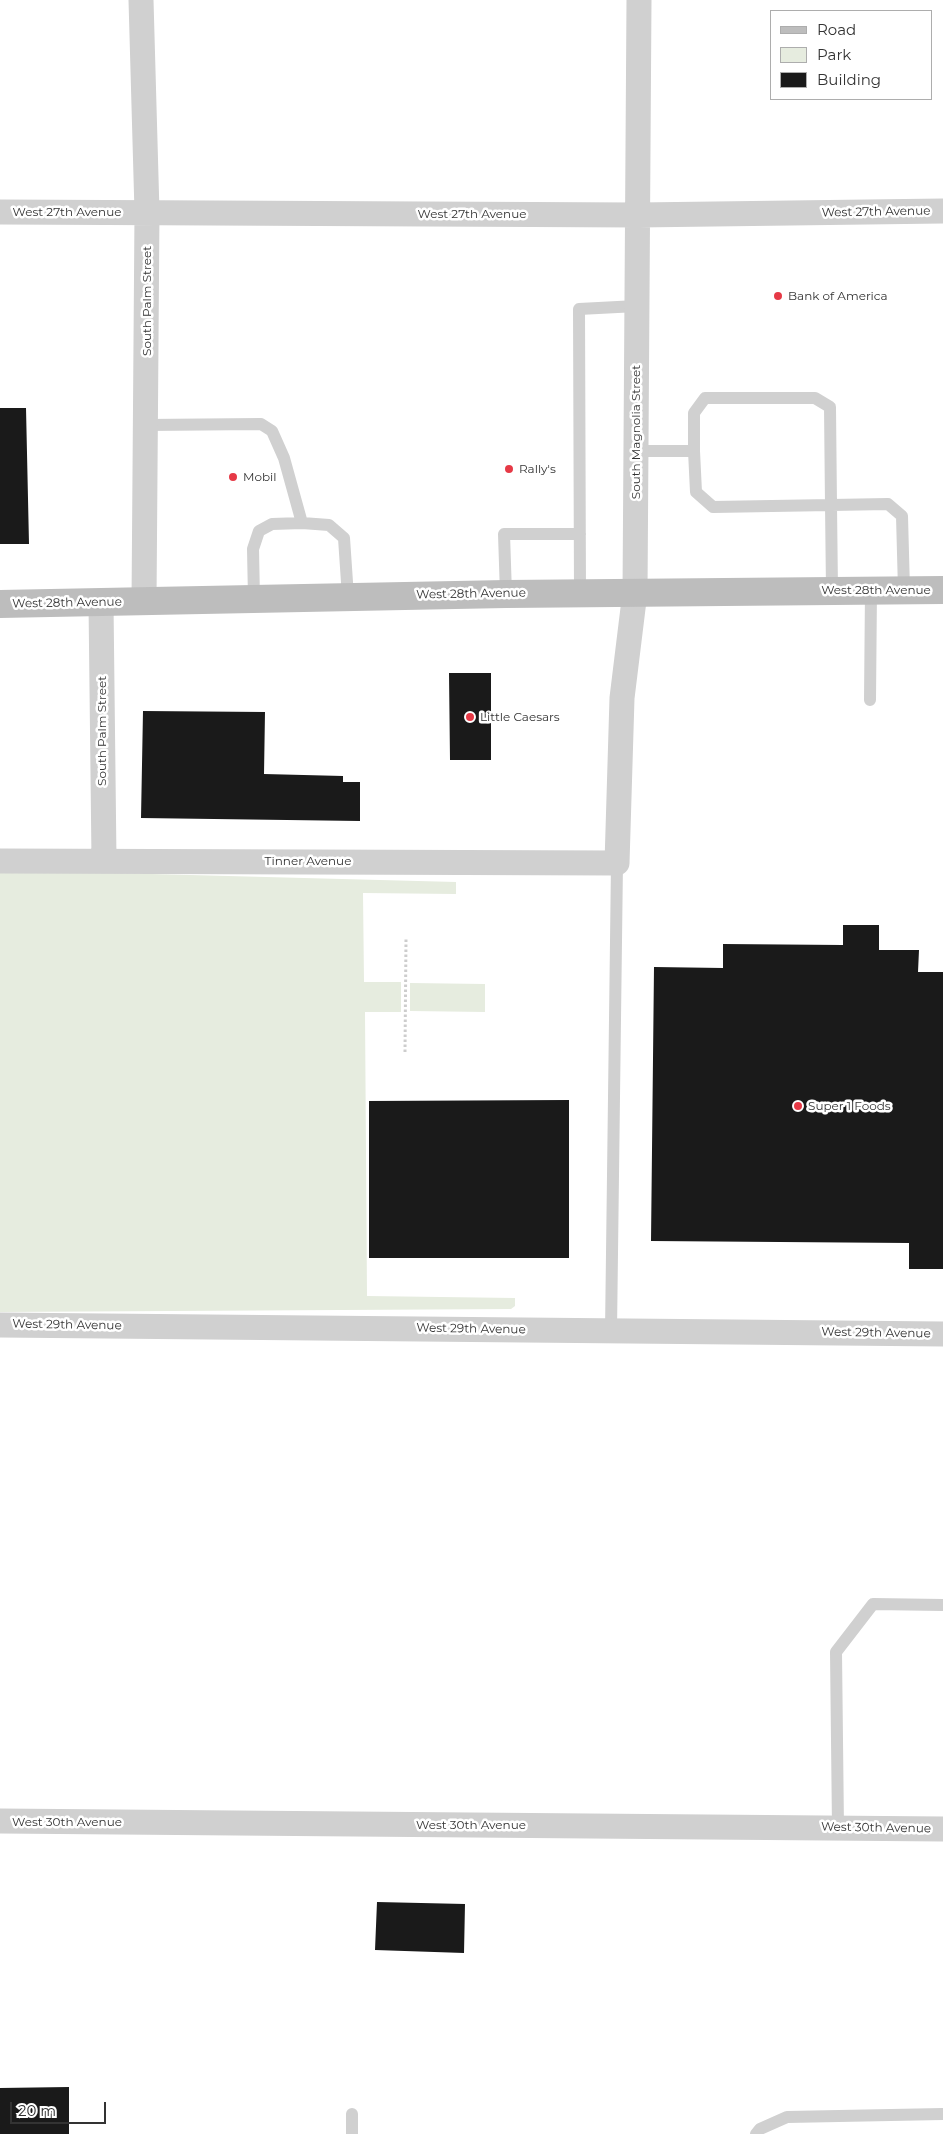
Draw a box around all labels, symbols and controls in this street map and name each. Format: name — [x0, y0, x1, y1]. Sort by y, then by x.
legend — [770, 10, 933, 100]
text: Road — [817, 20, 856, 39]
text: Park — [817, 45, 851, 64]
text: Building — [817, 70, 881, 89]
street label: West 27th Avenue — [821, 204, 931, 220]
street label: West 27th Avenue — [13, 205, 121, 219]
street label: West 27th Avenue — [418, 207, 526, 221]
street label: South Palm Street — [140, 246, 154, 356]
place label: Bank of America — [788, 289, 888, 303]
marker: Bank of America — [772, 290, 784, 302]
street label: South Magnolia Street — [629, 365, 643, 499]
place label: Rally's — [519, 462, 556, 476]
marker: Rally's — [503, 463, 515, 475]
place label: Mobil — [243, 470, 277, 484]
marker: Mobil — [227, 471, 239, 483]
street label: West 28th Avenue — [821, 583, 931, 597]
street label: West 28th Avenue — [416, 586, 526, 602]
street label: West 28th Avenue — [12, 595, 122, 611]
street label: South Palm Street — [95, 676, 109, 786]
place label: Little Caesars — [480, 710, 560, 724]
marker: Little Caesars — [464, 711, 476, 723]
street label: Tinner Avenue — [265, 854, 351, 868]
place label: Super 1 Foods — [808, 1099, 891, 1113]
marker: Super 1 Foods — [792, 1100, 804, 1112]
street label: West 29th Avenue — [12, 1317, 122, 1333]
street label: West 29th Avenue — [416, 1321, 526, 1337]
street label: West 29th Avenue — [821, 1325, 931, 1341]
street label: West 30th Avenue — [12, 1815, 122, 1829]
street label: West 30th Avenue — [416, 1818, 526, 1832]
street label: West 30th Avenue — [821, 1820, 931, 1836]
scale bar — [12, 2092, 109, 2124]
text: 20 m — [18, 2101, 56, 2120]

